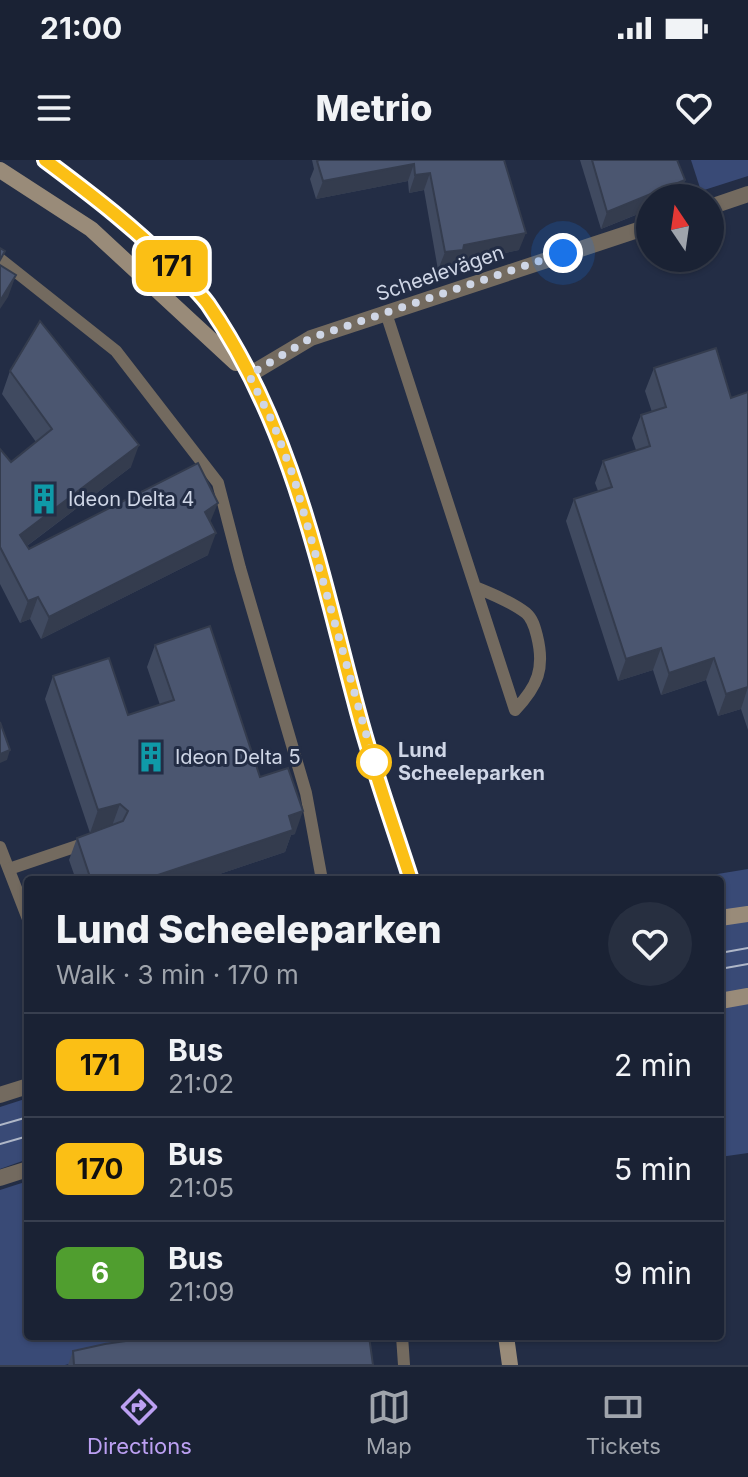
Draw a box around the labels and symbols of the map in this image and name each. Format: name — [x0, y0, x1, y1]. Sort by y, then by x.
north arrow — [636, 184, 724, 272]
your location — [543, 233, 583, 273]
line badge: 171 — [126, 240, 218, 292]
street label: Scheelevägen — [373, 240, 507, 306]
building icon: Ideon Delta 4 — [27, 482, 61, 516]
place label: Ideon Delta 4 — [68, 487, 194, 511]
place label: Lund Scheeleparken — [398, 738, 545, 785]
building icon: Ideon Delta 5 — [134, 740, 168, 774]
place label: Ideon Delta 5 — [175, 745, 301, 769]
marker: Lund Scheeleparken — [357, 745, 391, 779]

